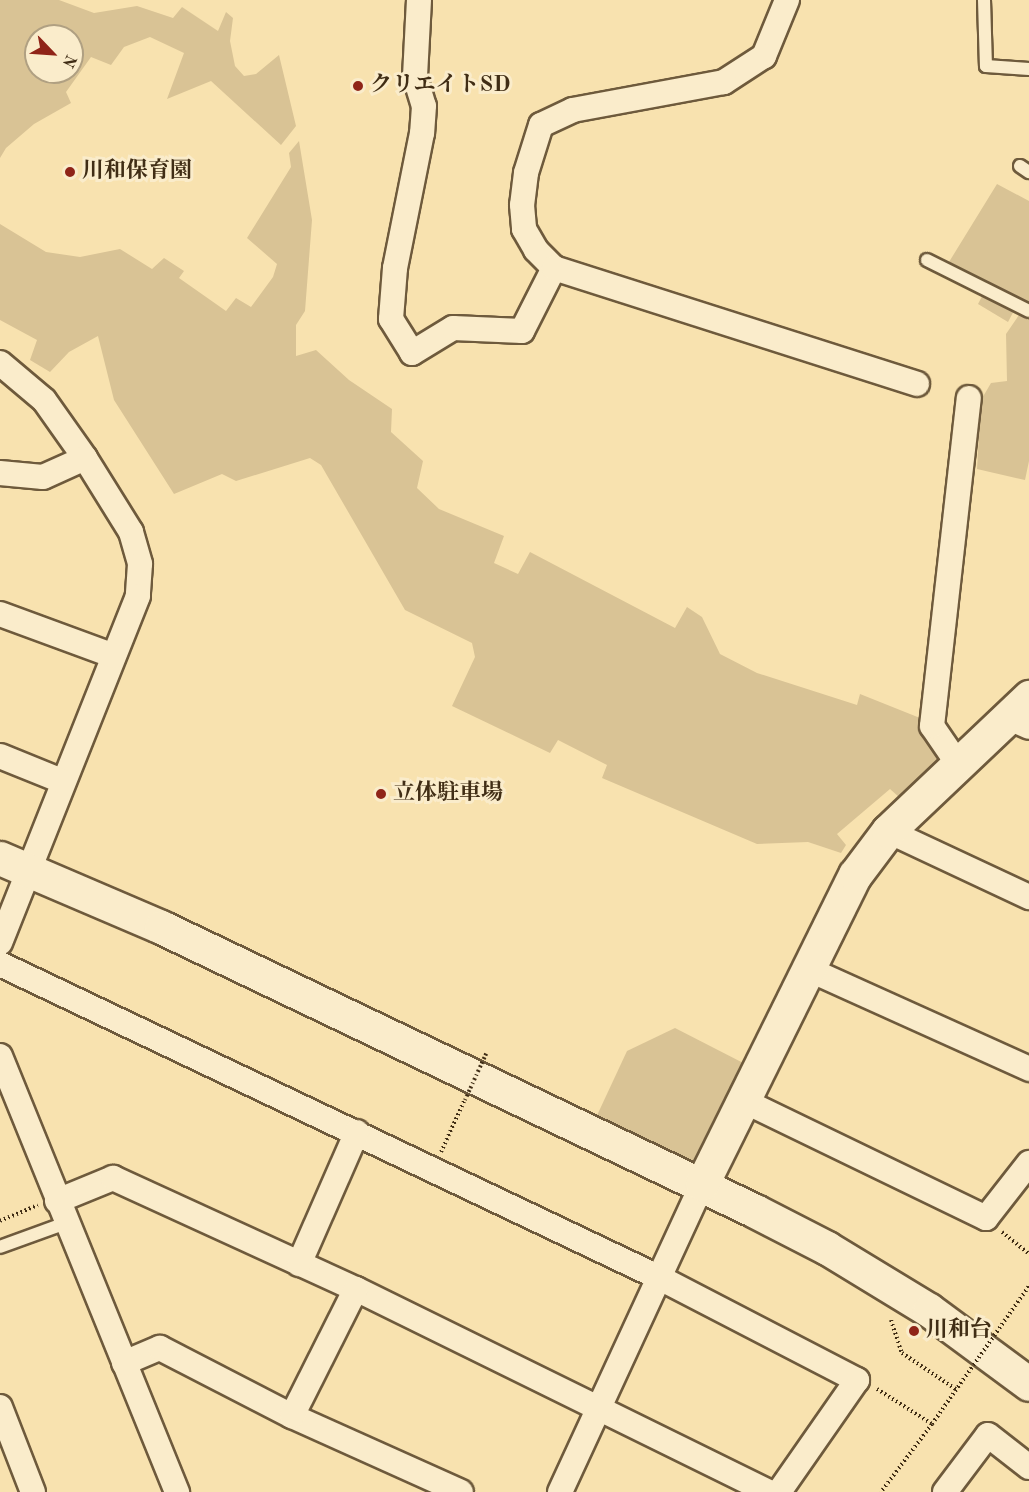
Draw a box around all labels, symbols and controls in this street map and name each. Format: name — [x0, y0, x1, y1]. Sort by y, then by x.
north arrow — [24, 24, 84, 84]
text: N — [59, 52, 78, 70]
place label: クリエイトSD — [370, 73, 511, 99]
marker: クリエイトSD — [351, 79, 365, 93]
place label: 川和保育園 — [82, 159, 192, 185]
marker: 川和保育園 — [63, 165, 77, 179]
place label: 立体駐車場 — [393, 781, 503, 807]
marker: 立体駐車場 — [374, 787, 388, 801]
place label: 川和台 — [926, 1318, 992, 1344]
marker: 川和台 — [907, 1324, 921, 1338]

